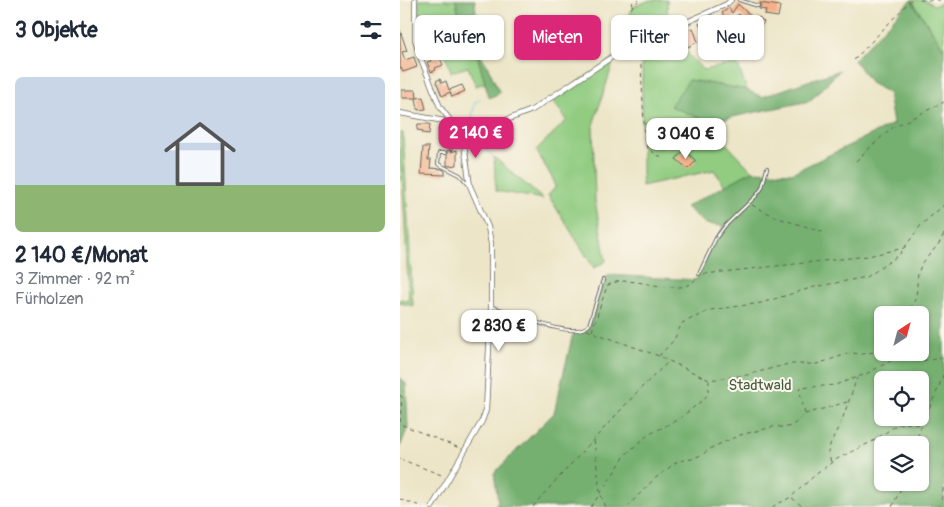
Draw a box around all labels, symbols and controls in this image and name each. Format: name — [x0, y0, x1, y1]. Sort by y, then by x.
chip: Kaufen — [415, 15, 504, 60]
chip: Mieten — [514, 15, 601, 60]
chip: Filter — [611, 15, 688, 60]
chip: Neu — [698, 15, 764, 60]
icon: filters — [357, 16, 385, 44]
text: 3 Objekte — [15, 17, 98, 44]
icon: home — [155, 109, 245, 199]
pin: 2 140 € — [430, 116, 522, 159]
pin: 3 040 € — [640, 118, 732, 160]
text: 2 140 € — [450, 123, 502, 143]
text: 3 040 € — [657, 124, 715, 144]
text: 2 140 €/Monat — [15, 242, 148, 269]
text: 3 Zimmer · 92 m² — [15, 269, 135, 289]
text: Fürholzen — [15, 289, 84, 309]
north arrow — [874, 306, 929, 361]
map controls — [874, 306, 929, 491]
pin: 2 830 € — [453, 310, 545, 352]
text: 2 830 € — [472, 316, 526, 336]
button: locate — [874, 371, 929, 426]
park label: Stadtwald — [728, 376, 792, 395]
button: layers — [874, 436, 929, 491]

